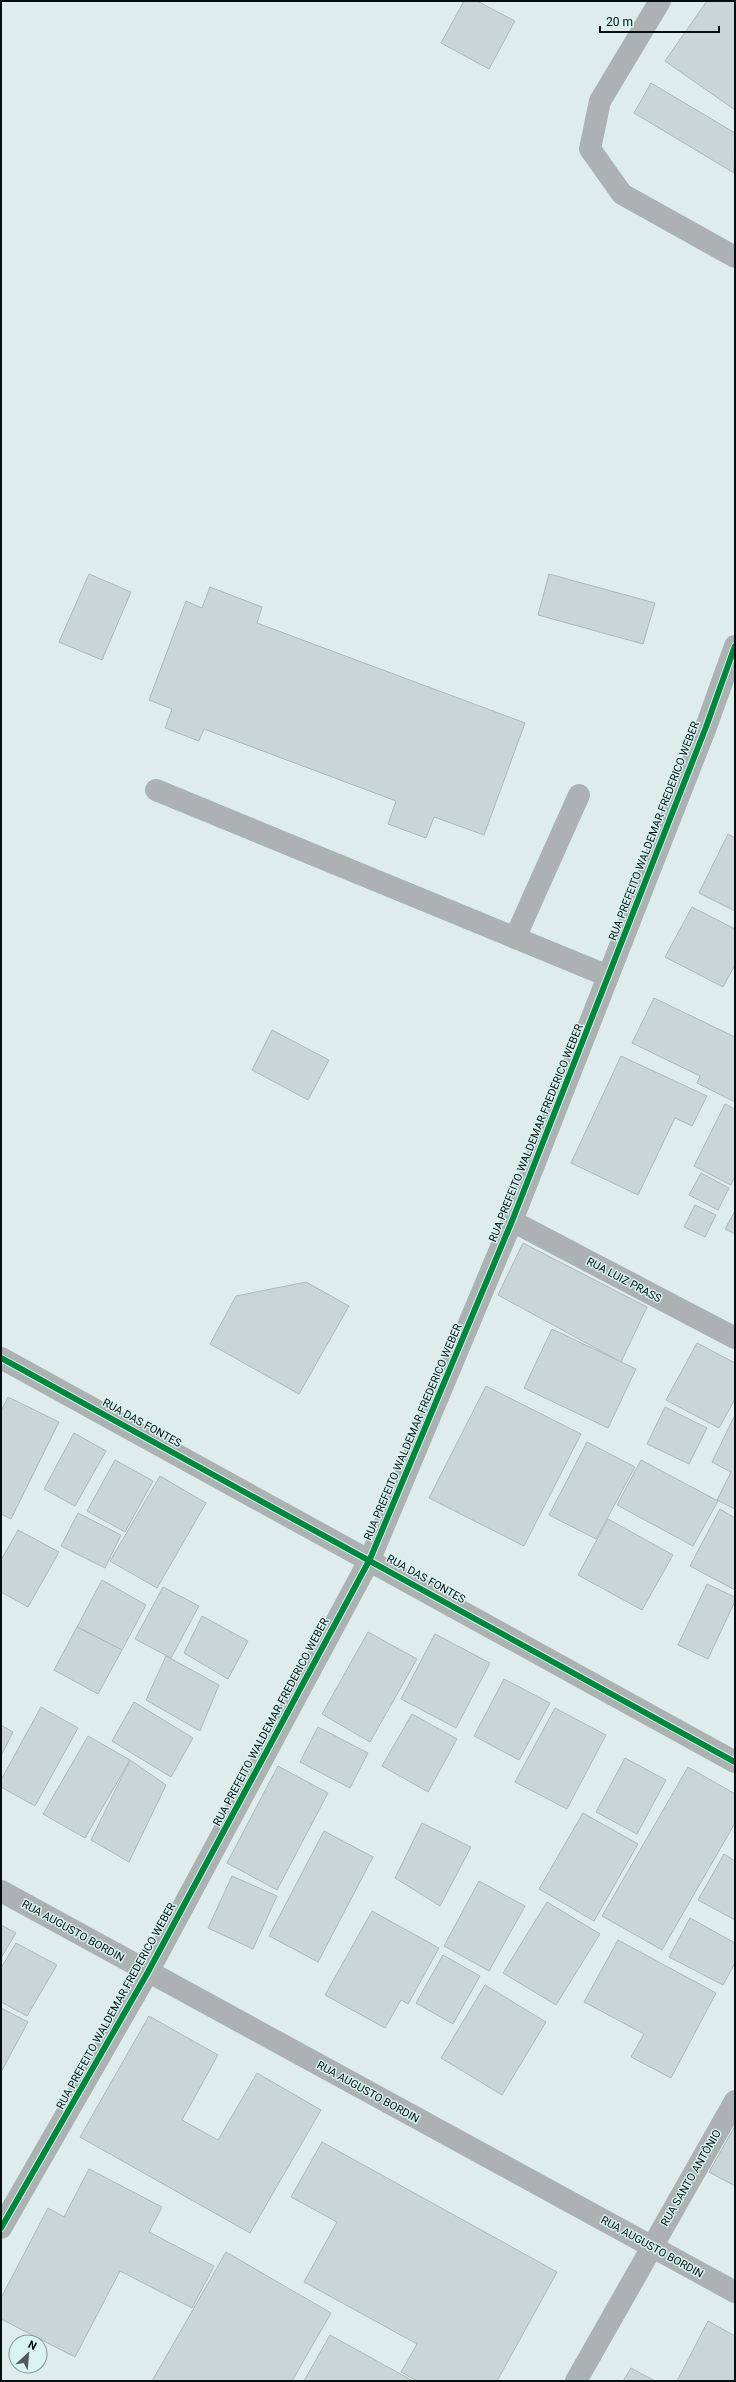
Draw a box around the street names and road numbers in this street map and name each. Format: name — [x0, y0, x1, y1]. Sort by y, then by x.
street label: RUA PREFEITO WALDEMAR FREDERICO WEBER — [606, 719, 702, 942]
street label: RUA PREFEITO WALDEMAR FREDERICO WEBER — [486, 1022, 586, 1244]
street label: RUA LUIZ PRASS — [584, 1255, 664, 1305]
street label: RUA PREFEITO WALDEMAR FREDERICO WEBER — [361, 1322, 465, 1542]
street label: RUA DAS FONTES — [100, 1396, 184, 1450]
street label: RUA DAS FONTES — [384, 1552, 468, 1606]
street label: RUA PREFEITO WALDEMAR FREDERICO WEBER — [210, 1616, 332, 1828]
street label: RUA AUGUSTO BORDIN — [20, 1897, 126, 1965]
street label: RUA PREFEITO WALDEMAR FREDERICO WEBER — [54, 1900, 178, 2111]
street label: RUA AUGUSTO BORDIN — [315, 2058, 421, 2126]
street label: RUA SANTO ANTÔNIO — [658, 2128, 724, 2228]
street label: RUA AUGUSTO BORDIN — [599, 2213, 705, 2281]

